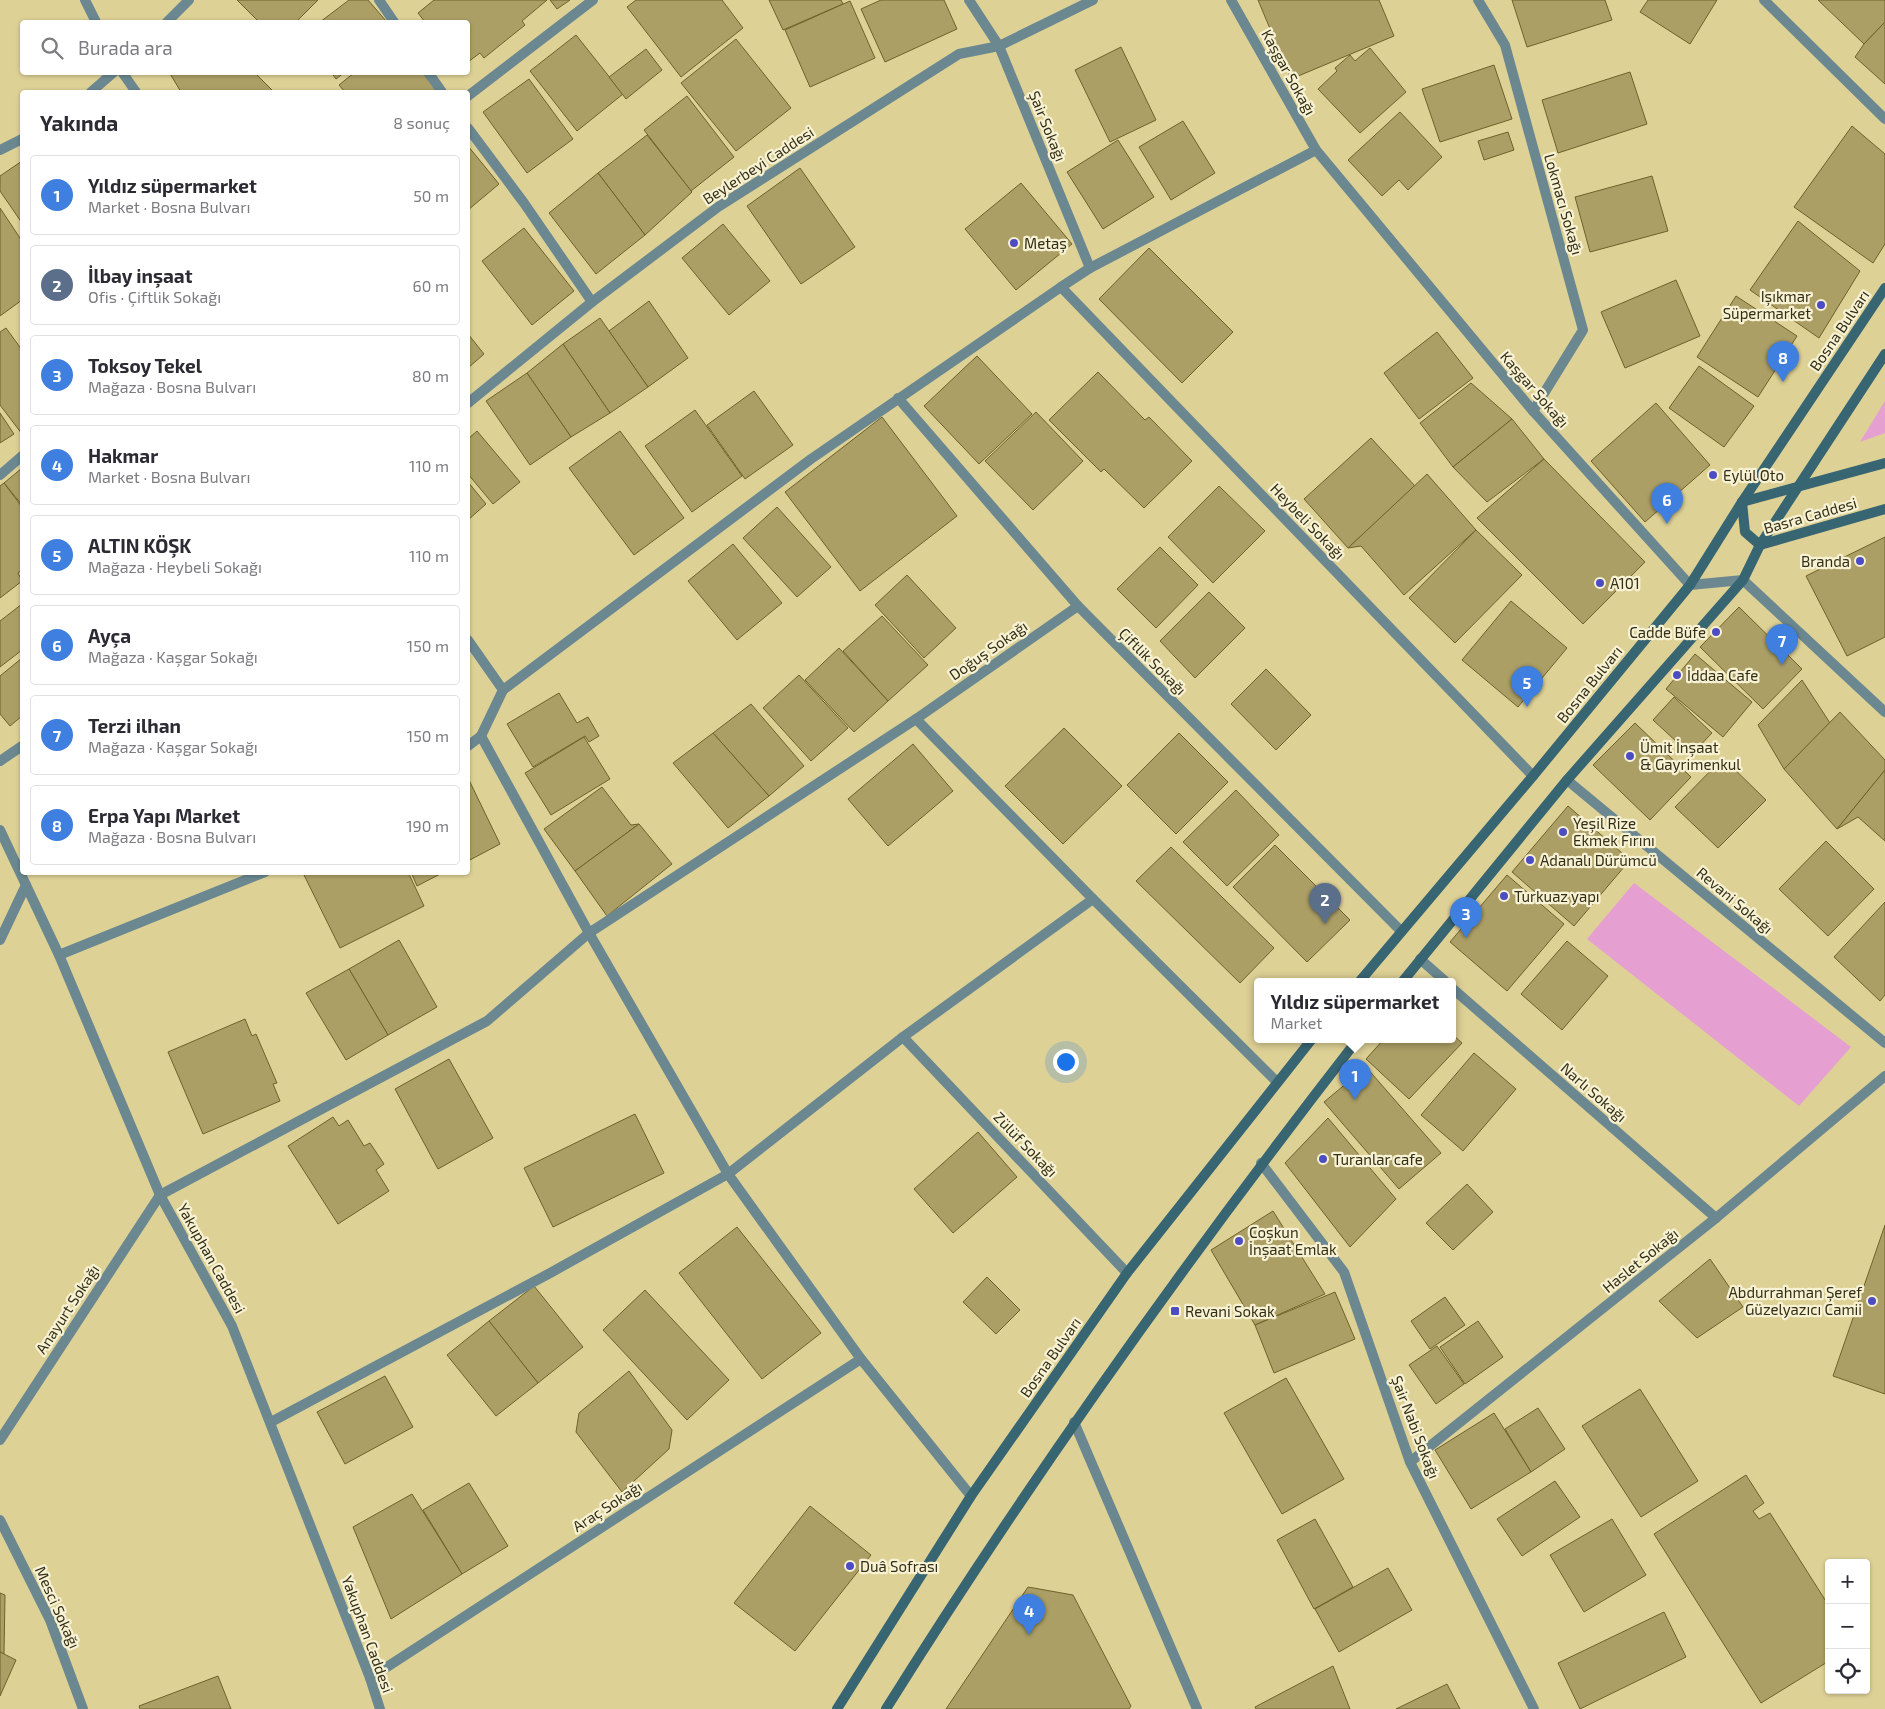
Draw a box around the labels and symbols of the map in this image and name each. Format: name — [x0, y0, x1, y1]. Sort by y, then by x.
street label: Kaşgar Sokağı — [1257, 26, 1320, 118]
street label: Şair Sokağı — [1025, 88, 1070, 164]
street label: Beylerbeyi Caddesi — [699, 122, 817, 208]
street label: Lokmacı Sokağı — [1541, 151, 1587, 257]
place label: Metaş — [1024, 234, 1067, 253]
marker: Metaş — [1008, 237, 1020, 249]
street label: Bosna Bulvarı — [1805, 286, 1873, 374]
place label: Işıkmar Süpermarket — [1723, 287, 1811, 322]
marker: Işıkmar Süpermarket — [1815, 299, 1827, 311]
pin: 8 — [1767, 341, 1799, 382]
street label: Kaşgar Sokağı — [1496, 347, 1573, 431]
place label: Eylül Oto — [1723, 466, 1784, 484]
marker: Eylül Oto — [1707, 469, 1719, 481]
street label: Heybeli Sokağı — [1267, 479, 1349, 563]
pin: 6 — [1651, 483, 1683, 524]
street label: Basra Caddesi — [1761, 493, 1859, 537]
place label: Branda — [1801, 552, 1850, 570]
marker: Branda — [1854, 555, 1866, 567]
place label: A101 — [1610, 574, 1640, 592]
marker: A101 — [1594, 577, 1606, 589]
street label: Doğuş Sokağı — [945, 616, 1031, 684]
place label: Cadde Büfe — [1629, 623, 1706, 641]
street label: Çiftlik Sokağı — [1115, 624, 1190, 699]
pin: 7 — [1766, 624, 1798, 665]
marker: Cadde Büfe — [1710, 626, 1722, 638]
street label: Bosna Bulvarı — [1553, 642, 1625, 726]
pin: 5 — [1511, 666, 1543, 707]
place label: İddaa Cafe — [1687, 666, 1758, 684]
marker: İddaa Cafe — [1671, 669, 1683, 681]
place label: Ümit İnşaat & Gayrimenkul — [1640, 738, 1741, 773]
marker: Ümit İnşaat & Gayrimenkul — [1624, 750, 1636, 762]
place label: Yeşil Rize Ekmek Fırını — [1573, 814, 1655, 849]
marker: Yeşil Rize Ekmek Fırını — [1557, 826, 1569, 838]
place label: Adanalı Dürümcü — [1540, 851, 1657, 869]
marker: Adanalı Dürümcü — [1524, 854, 1536, 866]
street label: Revani Sokağı — [1693, 863, 1777, 937]
pin: 2 — [1309, 883, 1341, 924]
place label: Turkuaz yapı — [1514, 887, 1600, 905]
marker: Turkuaz yapı — [1498, 890, 1510, 902]
pin: 3 — [1450, 897, 1482, 938]
your location — [1053, 1049, 1079, 1075]
pin: 1 — [1339, 1059, 1371, 1100]
street label: Narlı Sokağı — [1557, 1059, 1631, 1125]
street label: Zülüf Sokağı — [990, 1108, 1062, 1180]
place label: Turanlar cafe — [1333, 1150, 1423, 1168]
marker: Turanlar cafe — [1317, 1153, 1329, 1165]
street label: Yakuphan Caddesi — [174, 1200, 250, 1316]
place label: Coşkun İnşaat Emlak — [1249, 1223, 1337, 1259]
street label: Haslet Sokağı — [1598, 1224, 1682, 1296]
marker: Coşkun İnşaat Emlak — [1233, 1235, 1245, 1247]
street label: Anayurt Sokağı — [31, 1261, 103, 1357]
place label: Abdurrahman Şeref Güzelyazıcı Camii — [1729, 1283, 1862, 1318]
marker: Abdurrahman Şeref Güzelyazıcı Camii — [1866, 1295, 1878, 1307]
place label: Revani Sokak — [1185, 1302, 1275, 1320]
marker: Revani Sokak — [1169, 1305, 1181, 1317]
street label: Bosna Bulvarı — [1016, 1314, 1084, 1400]
street label: Şair Nabi Sokağı — [1387, 1373, 1444, 1481]
street label: Araç Sokağı — [569, 1477, 646, 1536]
place label: Duâ Sofrası — [860, 1557, 938, 1575]
marker: Duâ Sofrası — [844, 1560, 856, 1572]
street label: Mesci Sokağı — [32, 1563, 84, 1651]
street label: Yakuphan Caddesi — [338, 1573, 398, 1695]
pin: 4 — [1013, 1594, 1045, 1635]

